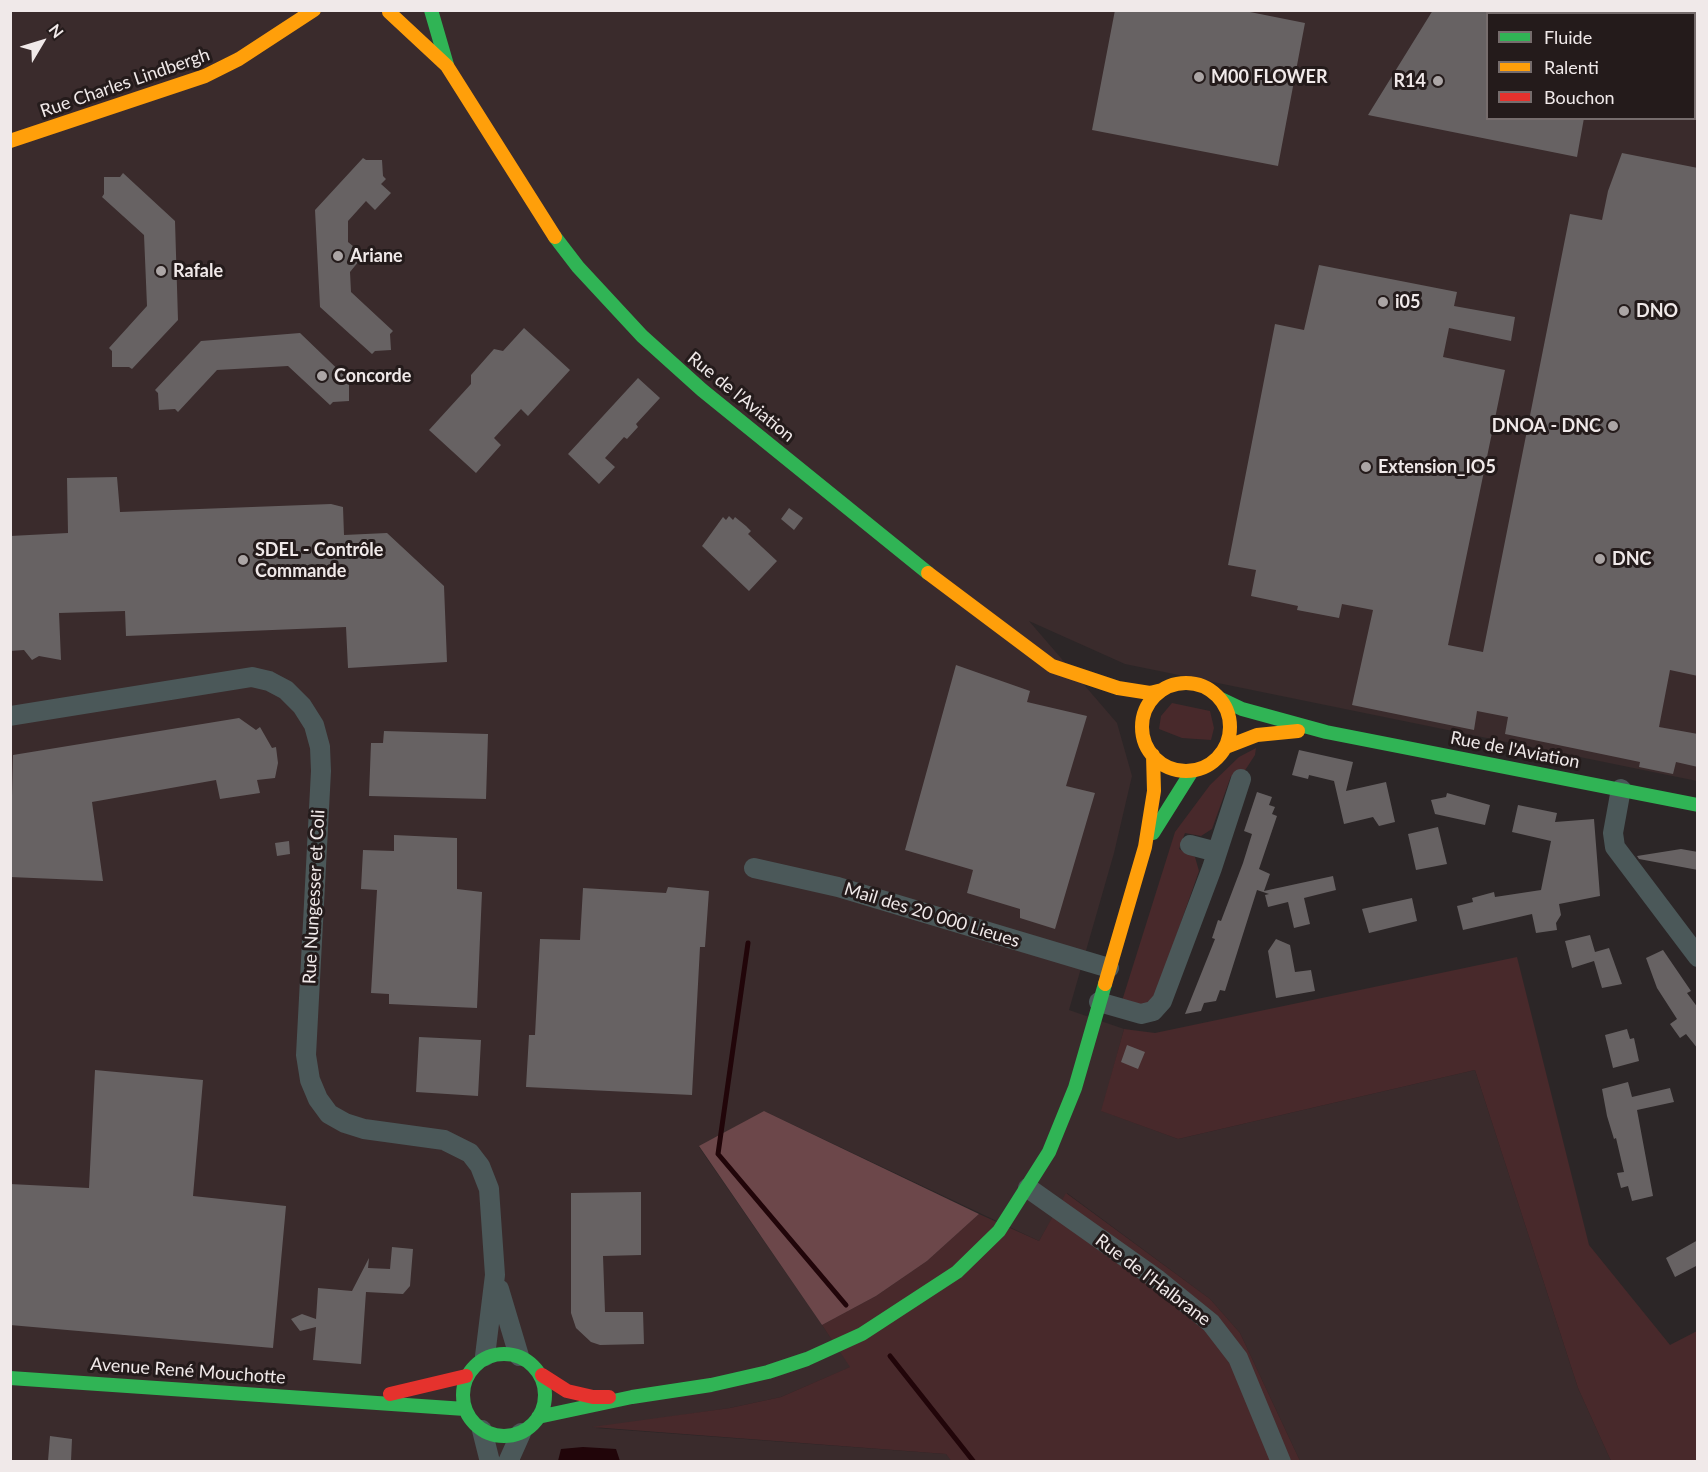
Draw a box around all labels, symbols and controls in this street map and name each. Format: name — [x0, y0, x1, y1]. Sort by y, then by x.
north arrow — [12, 12, 72, 72]
legend — [1486, 12, 1696, 120]
text: N — [45, 20, 68, 41]
text: Fluide — [1544, 26, 1592, 48]
street label: Rue Charles Lindbergh — [37, 44, 213, 122]
text: Ralenti — [1544, 56, 1599, 78]
place label: M00 FLOWER — [1211, 66, 1327, 88]
marker: M00 FLOWER — [1192, 70, 1206, 84]
place label: R14 — [1394, 70, 1426, 92]
marker: R14 — [1431, 74, 1445, 88]
text: Bouchon — [1544, 86, 1615, 108]
place label: Ariane — [350, 245, 403, 267]
marker: Ariane — [331, 249, 345, 263]
place label: Rafale — [173, 260, 223, 282]
marker: Rafale — [154, 264, 168, 278]
place label: i05 — [1395, 291, 1420, 313]
marker: i05 — [1376, 295, 1390, 309]
place label: DNO — [1636, 300, 1678, 322]
marker: DNO — [1617, 304, 1631, 318]
street label: Rue de l'Aviation — [683, 347, 799, 447]
place label: Concorde — [334, 365, 411, 387]
marker: Concorde — [315, 369, 329, 383]
place label: DNOA - DNC — [1492, 415, 1601, 437]
marker: DNOA - DNC — [1606, 419, 1620, 433]
place label: Extension_IO5 — [1378, 456, 1496, 478]
marker: Extension_IO5 — [1359, 460, 1373, 474]
place label: SDEL - Contrôle Commande — [255, 539, 383, 582]
place label: DNC — [1612, 548, 1651, 570]
marker: DNC — [1593, 552, 1607, 566]
marker: SDEL - Contrôle Commande — [236, 553, 250, 567]
street label: Rue de l'Aviation — [1448, 727, 1582, 773]
street label: Rue Nungesser et Coli — [299, 809, 329, 985]
street label: Mail des 20 000 Lieues — [842, 878, 1022, 952]
street label: Rue de l'Halbrane — [1091, 1230, 1215, 1330]
street label: Avenue René Mouchotte — [90, 1353, 286, 1389]

